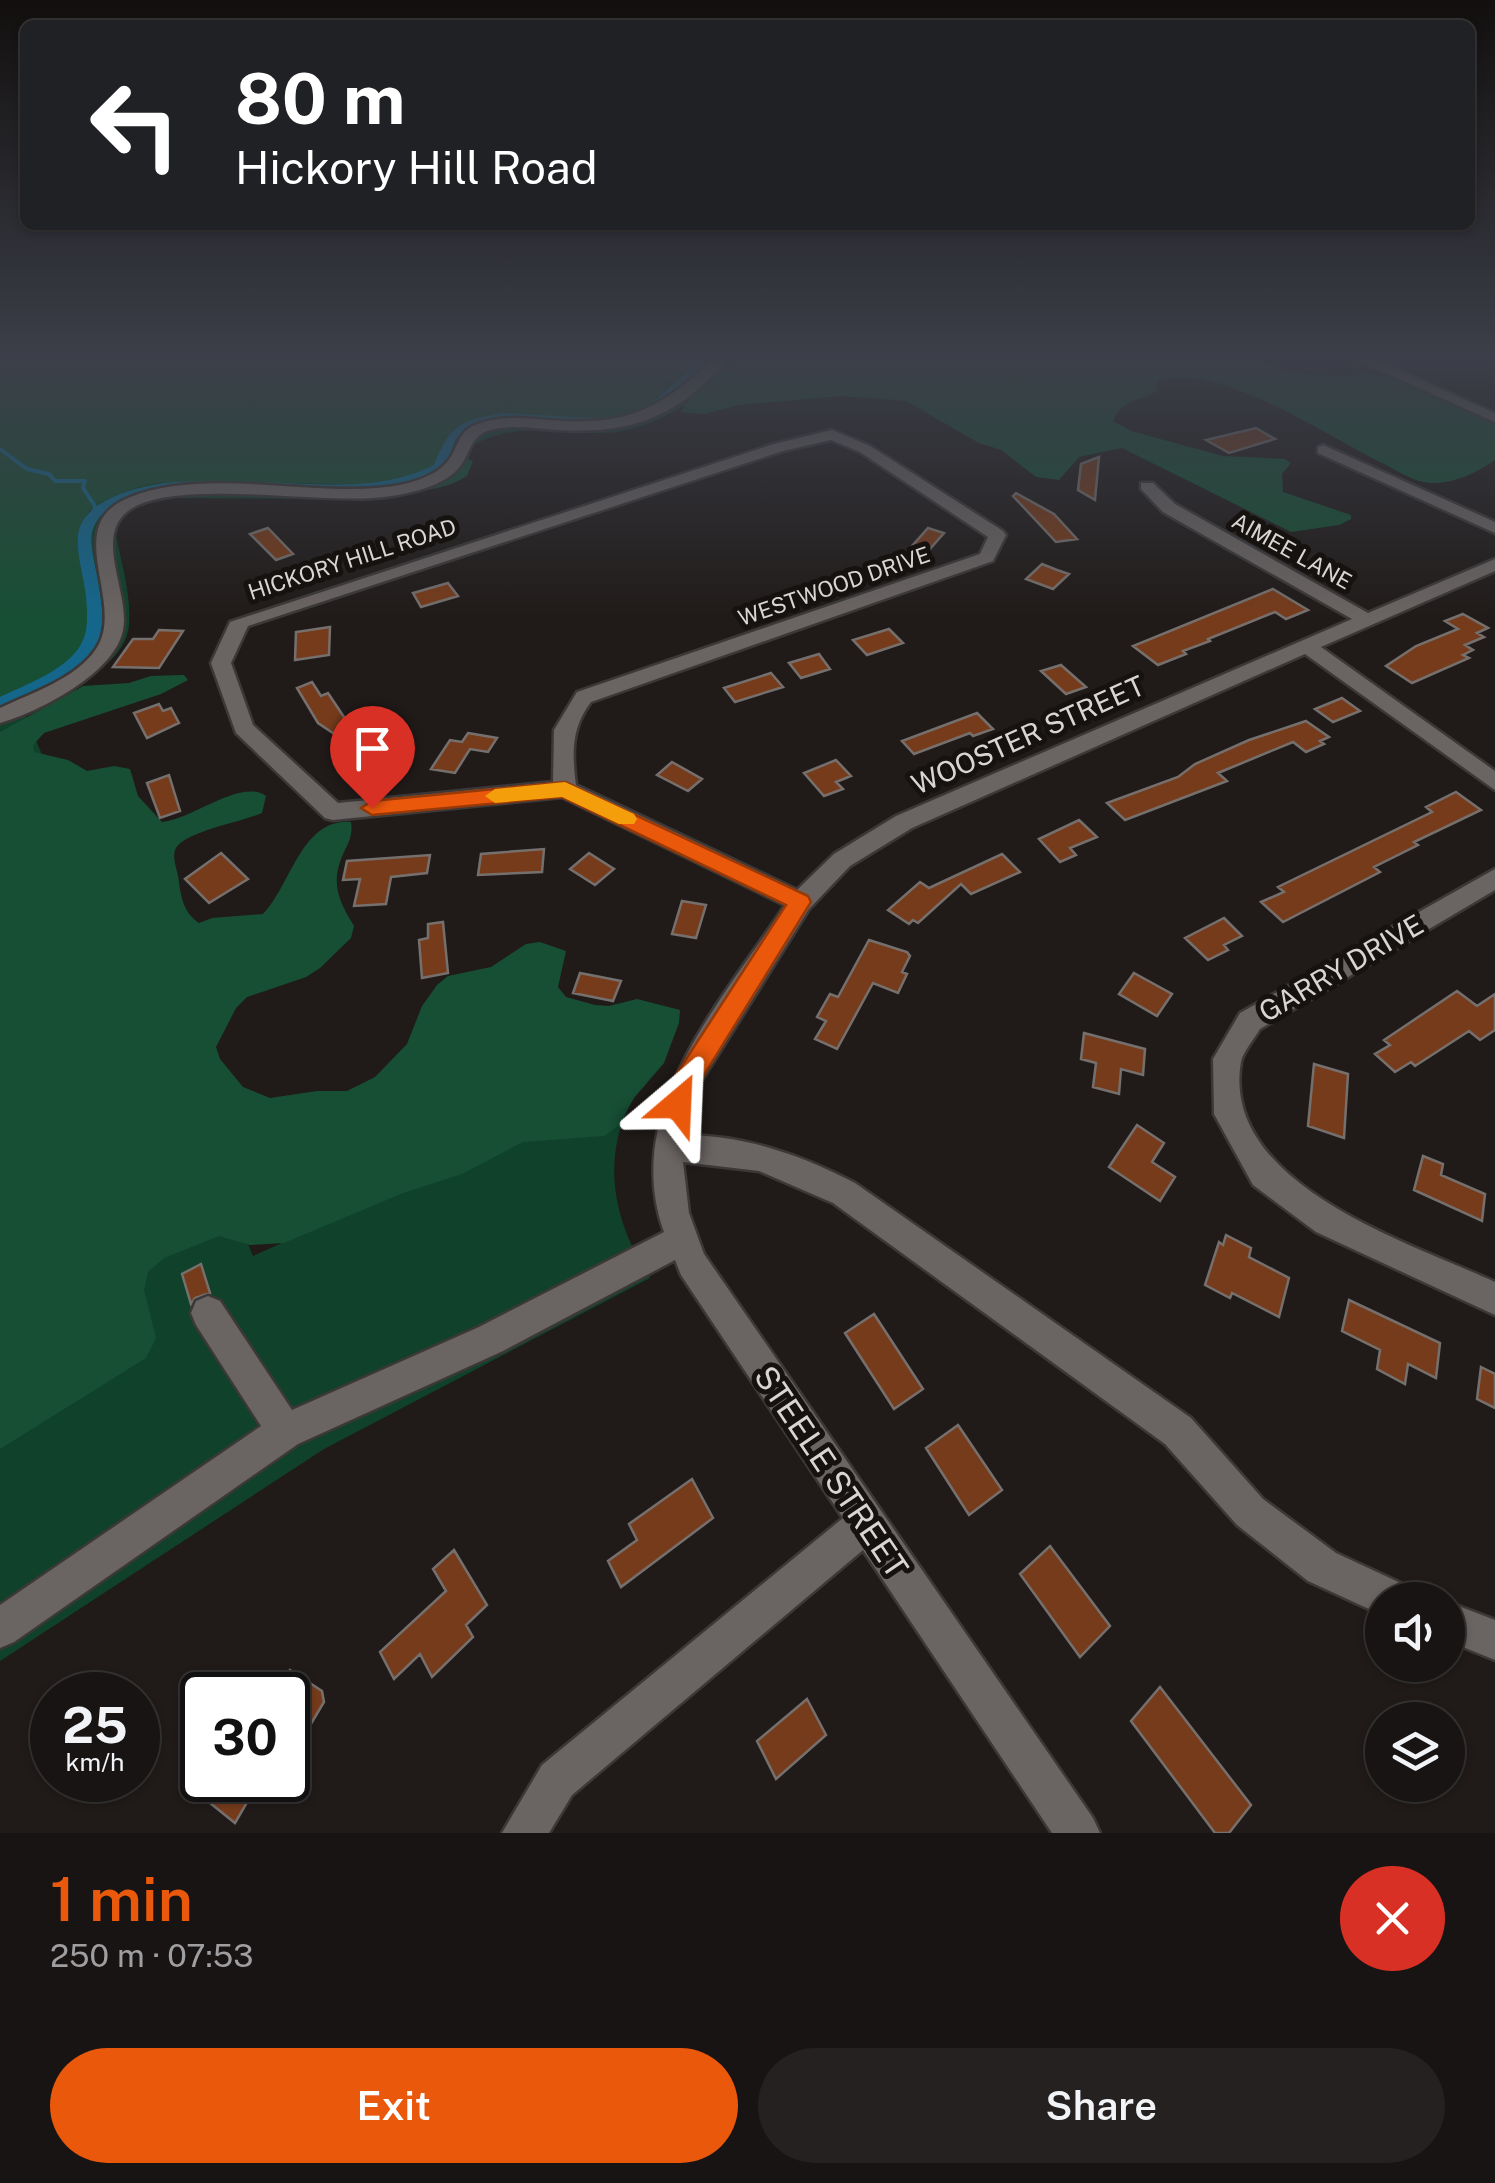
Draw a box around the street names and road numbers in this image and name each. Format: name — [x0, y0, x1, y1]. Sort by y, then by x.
street label: AIMEE LANE — [1228, 507, 1356, 595]
street label: HICKORY HILL ROAD — [245, 513, 459, 605]
street label: WESTWOOD DRIVE — [735, 541, 933, 631]
street label: WOOSTER STREET — [906, 668, 1149, 801]
street label: GARRY DRIVE — [1253, 907, 1429, 1028]
street label: STEELE STREET — [747, 1359, 916, 1585]

